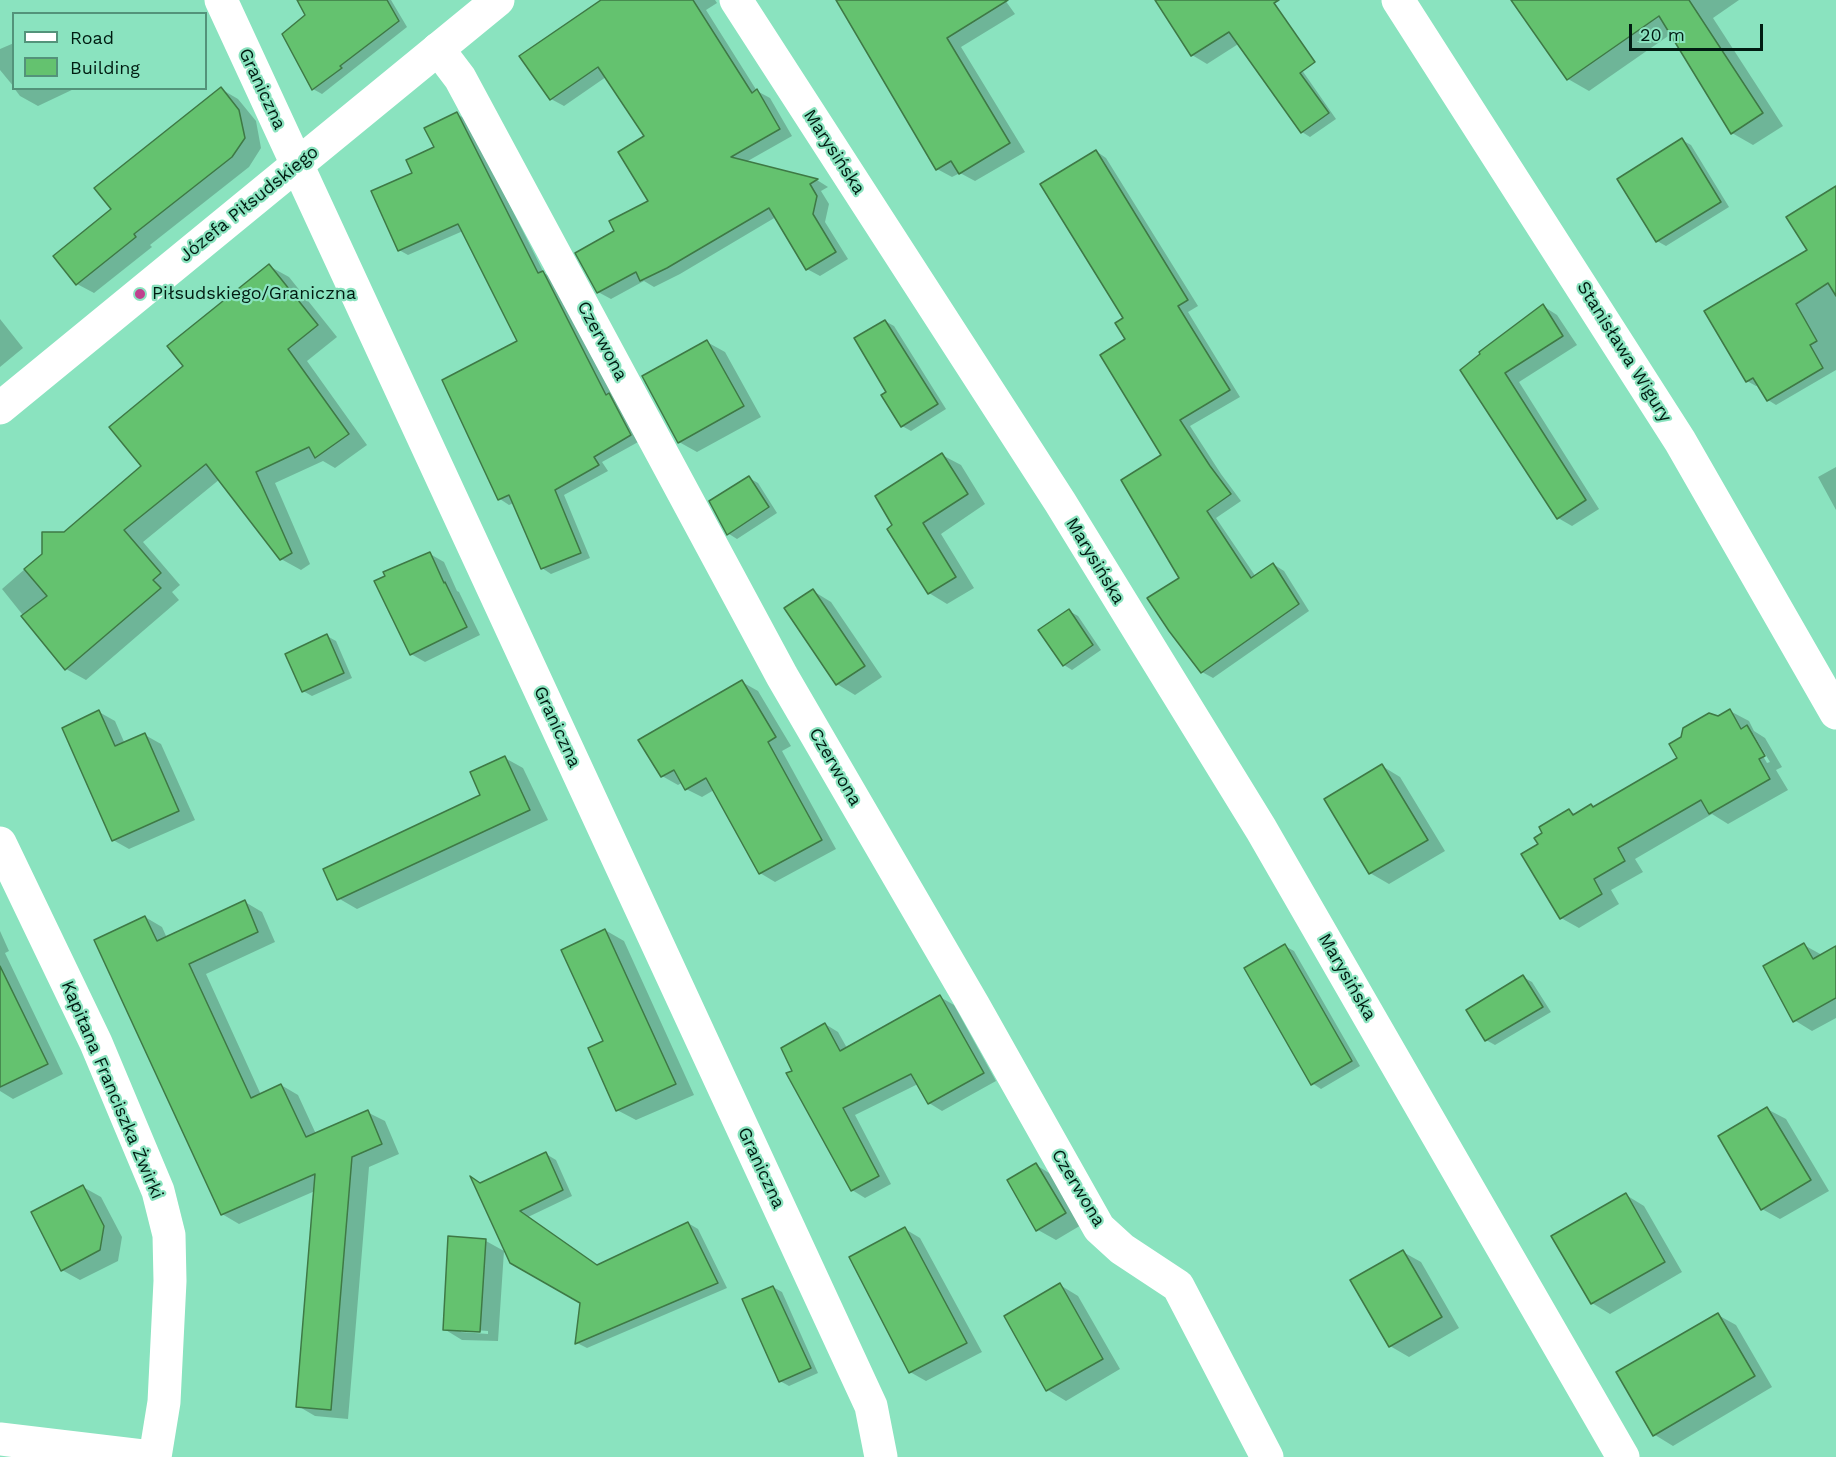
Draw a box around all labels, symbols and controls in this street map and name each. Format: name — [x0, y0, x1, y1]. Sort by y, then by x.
legend — [12, 12, 207, 90]
scale bar — [1632, 12, 1766, 50]
text: 20 m — [1640, 24, 1685, 45]
text: Road — [70, 27, 114, 48]
street label: Graniczna — [234, 45, 290, 133]
text: Building — [70, 57, 140, 78]
street label: Marysińska — [799, 105, 869, 199]
street label: Józefa Piłsudskiego — [175, 141, 323, 267]
street label: Stanisława Wigury — [1572, 278, 1676, 426]
place label: Piłsudskiego/Graniczna — [152, 283, 356, 305]
marker: Piłsudskiego/Graniczna — [133, 287, 147, 301]
street label: Czerwona — [572, 298, 632, 384]
street label: Marysińska — [1061, 514, 1129, 608]
street label: Graniczna — [529, 683, 585, 771]
street label: Czerwona — [804, 724, 866, 810]
street label: Marysińska — [1313, 930, 1381, 1024]
street label: Kapitana Franciszka Żwirki — [56, 978, 168, 1202]
street label: Graniczna — [733, 1124, 789, 1212]
street label: Czerwona — [1046, 1145, 1110, 1231]

